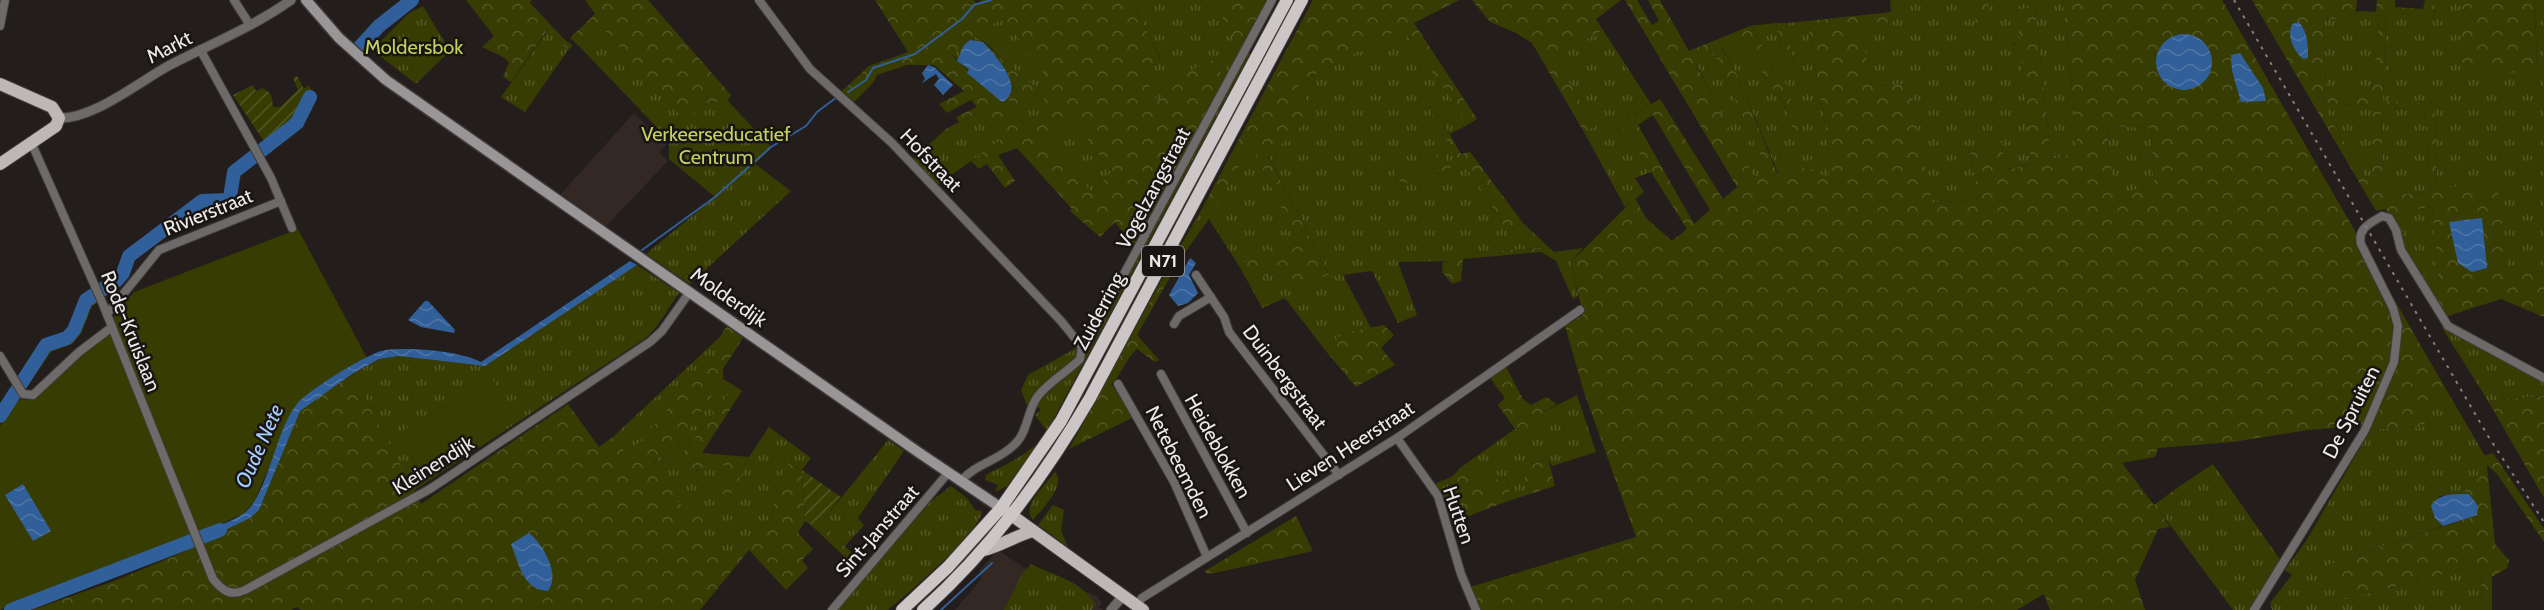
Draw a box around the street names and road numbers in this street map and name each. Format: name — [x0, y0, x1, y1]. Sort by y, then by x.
street label: Markt — [142, 25, 196, 69]
street label: Hofstraat — [895, 123, 967, 197]
street label: Vogelzangstraat — [1111, 123, 1195, 253]
street label: Rivierstraat — [160, 183, 256, 241]
road number: N71 — [1142, 246, 1184, 276]
street label: Molderdijk — [686, 262, 772, 332]
street label: Rode-Kruislaan — [96, 267, 166, 395]
street label: Zuiderring — [1069, 267, 1130, 354]
street label: Duinbergstraat — [1238, 320, 1332, 434]
street label: De Spruiten — [2317, 362, 2385, 462]
street label: Heideblokken — [1180, 390, 1256, 502]
street label: Lieven Heerstraat — [1282, 396, 1419, 496]
street label: Netebeemden — [1140, 402, 1218, 522]
street label: Kleinendijk — [388, 431, 478, 499]
street label: Sint-Janstraat — [830, 480, 924, 582]
street label: Hutten — [1438, 483, 1480, 547]

